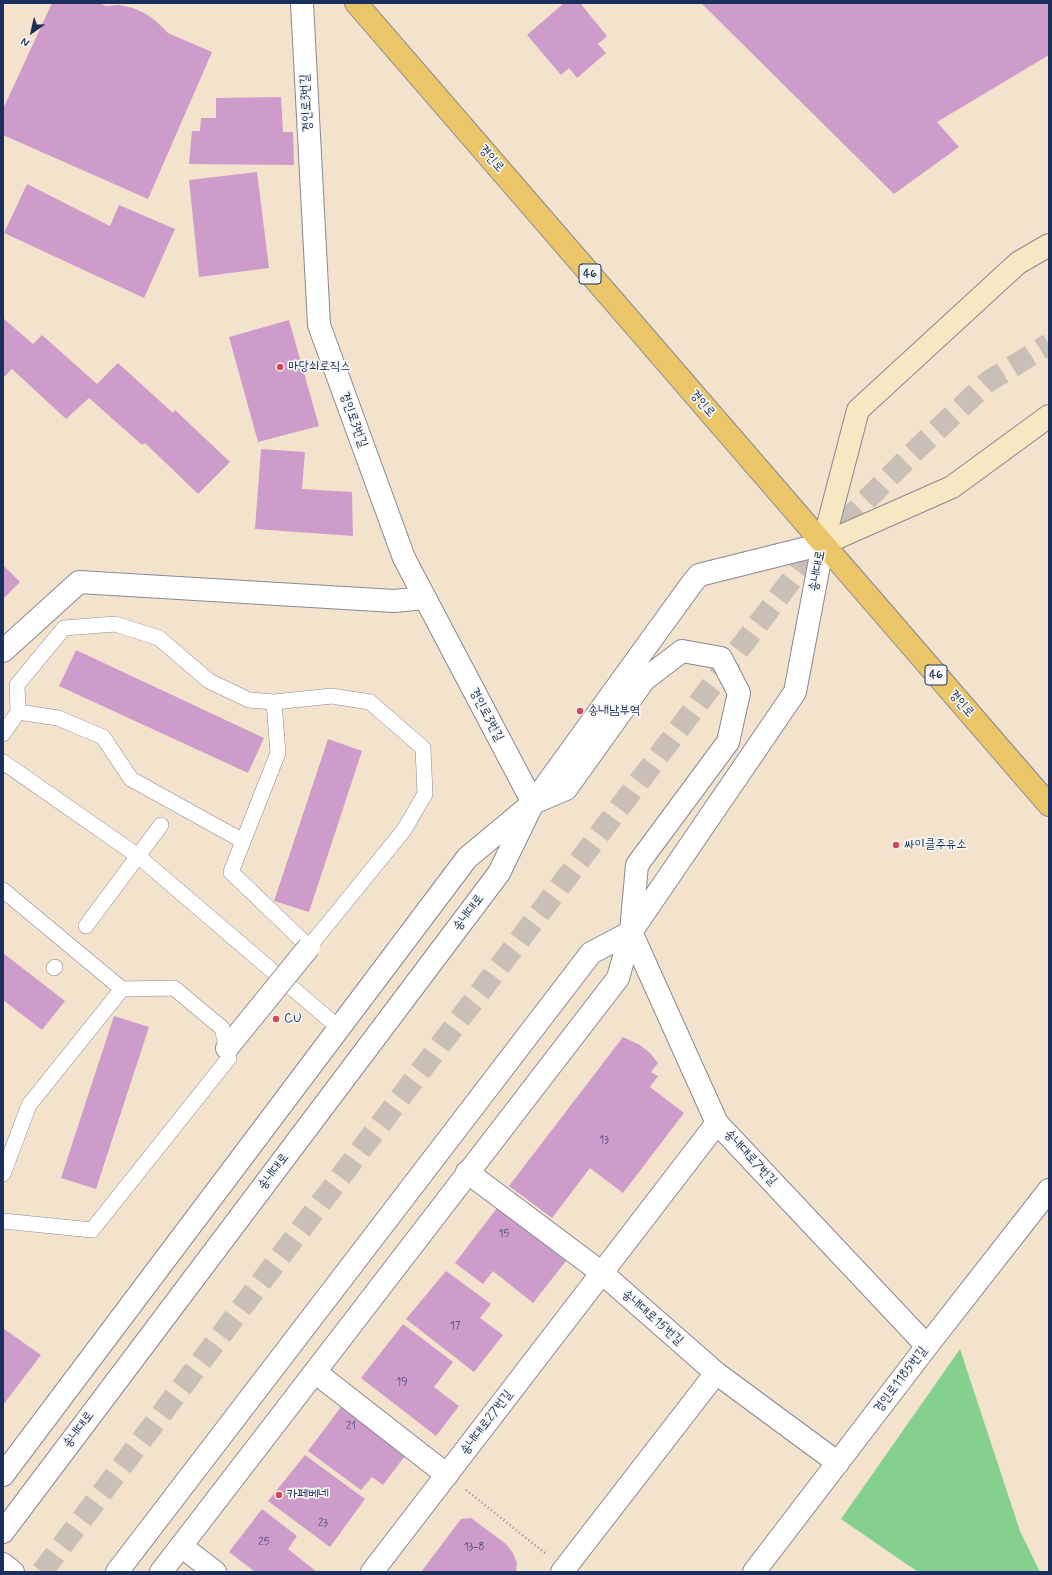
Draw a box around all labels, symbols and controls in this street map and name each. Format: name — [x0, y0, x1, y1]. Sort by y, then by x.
north arrow — [12, 12, 52, 52]
text: N — [18, 34, 32, 50]
street label: 경인로3번길 — [298, 74, 316, 132]
street label: 경인로 — [475, 142, 507, 176]
road number: 46 — [579, 264, 601, 284]
place label: 마당쇠로직스 — [288, 359, 351, 375]
marker: 마당쇠로직스 — [275, 362, 285, 372]
street label: 경인로 — [686, 387, 718, 421]
street label: 경인로3번길 — [336, 390, 370, 450]
street label: 송내대로 — [807, 549, 829, 593]
road number: 46 — [925, 665, 947, 685]
street label: 경인로3번길 — [465, 686, 507, 744]
street label: 경인로 — [945, 687, 977, 721]
place label: 송내남부역 — [588, 703, 640, 719]
marker: 송내남부역 — [575, 706, 585, 716]
place label: 싸이클주유소 — [904, 837, 967, 853]
marker: 싸이클주유소 — [891, 840, 901, 850]
street label: 송내대로 — [450, 892, 488, 934]
place label: CU — [284, 1011, 302, 1027]
marker: CU — [271, 1014, 281, 1024]
street label: 송내대로7번길 — [720, 1127, 780, 1189]
house number: 13 — [599, 1134, 609, 1148]
street label: 송내대로 — [255, 1151, 293, 1193]
house number: 15 — [499, 1228, 509, 1242]
street label: 송내대로15번길 — [618, 1287, 686, 1349]
house number: 17 — [450, 1320, 460, 1334]
street label: 경인로1185번길 — [871, 1344, 931, 1416]
house number: 19 — [396, 1376, 408, 1390]
street label: 송내대로27번길 — [458, 1388, 516, 1458]
street label: 송내대로 — [60, 1409, 98, 1451]
house number: 21 — [346, 1420, 356, 1434]
place label: 카페베네 — [287, 1487, 329, 1503]
marker: 카페베네 — [274, 1490, 284, 1500]
house number: 23 — [318, 1517, 328, 1531]
house number: 25 — [258, 1536, 270, 1550]
house number: 13-8 — [464, 1541, 484, 1555]

